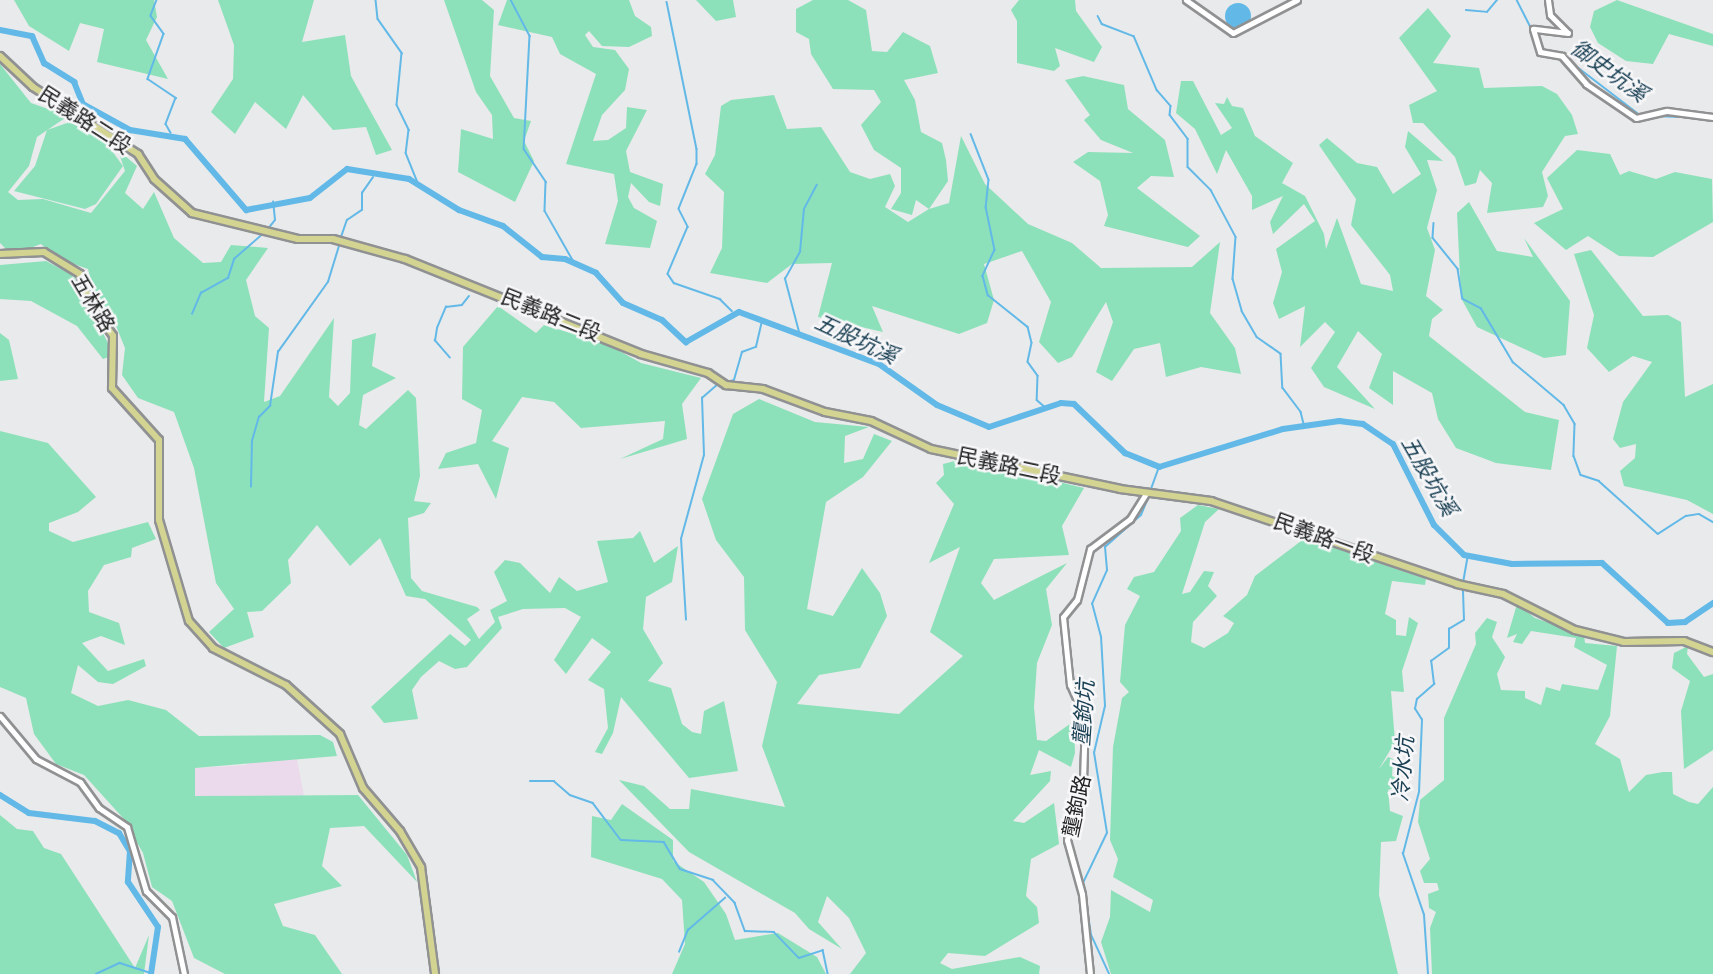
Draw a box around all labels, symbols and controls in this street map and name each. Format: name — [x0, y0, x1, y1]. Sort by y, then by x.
water label: 御史坑溪 — [1566, 34, 1652, 108]
street label: 民義路二段 — [34, 81, 136, 159]
street label: 五林路 — [66, 270, 120, 336]
street label: 民義路二段 — [498, 284, 604, 346]
water label: 五股坑溪 — [811, 308, 901, 370]
water label: 五股坑溪 — [1396, 431, 1462, 521]
street label: 民義路二段 — [955, 443, 1063, 489]
street label: 民義路一段 — [1270, 508, 1378, 568]
water label: 壟鉤坑 — [1069, 679, 1099, 747]
water label: 冷水坑 — [1387, 735, 1419, 803]
street label: 壟鉤路 — [1058, 773, 1096, 839]

